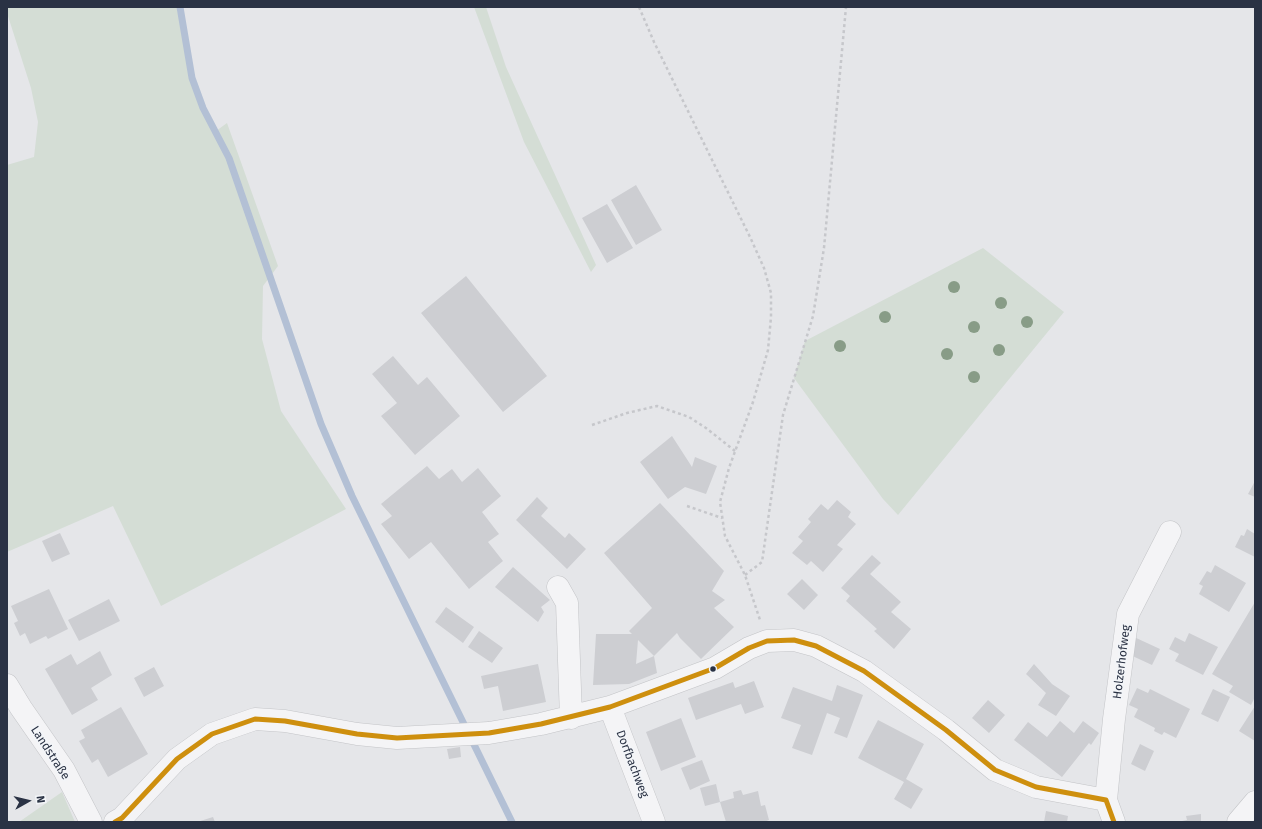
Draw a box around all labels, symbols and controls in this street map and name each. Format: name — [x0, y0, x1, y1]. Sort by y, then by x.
street label: Holzerhofweg — [1110, 624, 1134, 700]
unlabelled marker — [708, 664, 718, 674]
street label: Landstraße — [27, 724, 73, 782]
street label: Dorfbachweg — [613, 728, 651, 800]
north arrow — [8, 781, 48, 821]
text: N — [33, 795, 47, 804]

